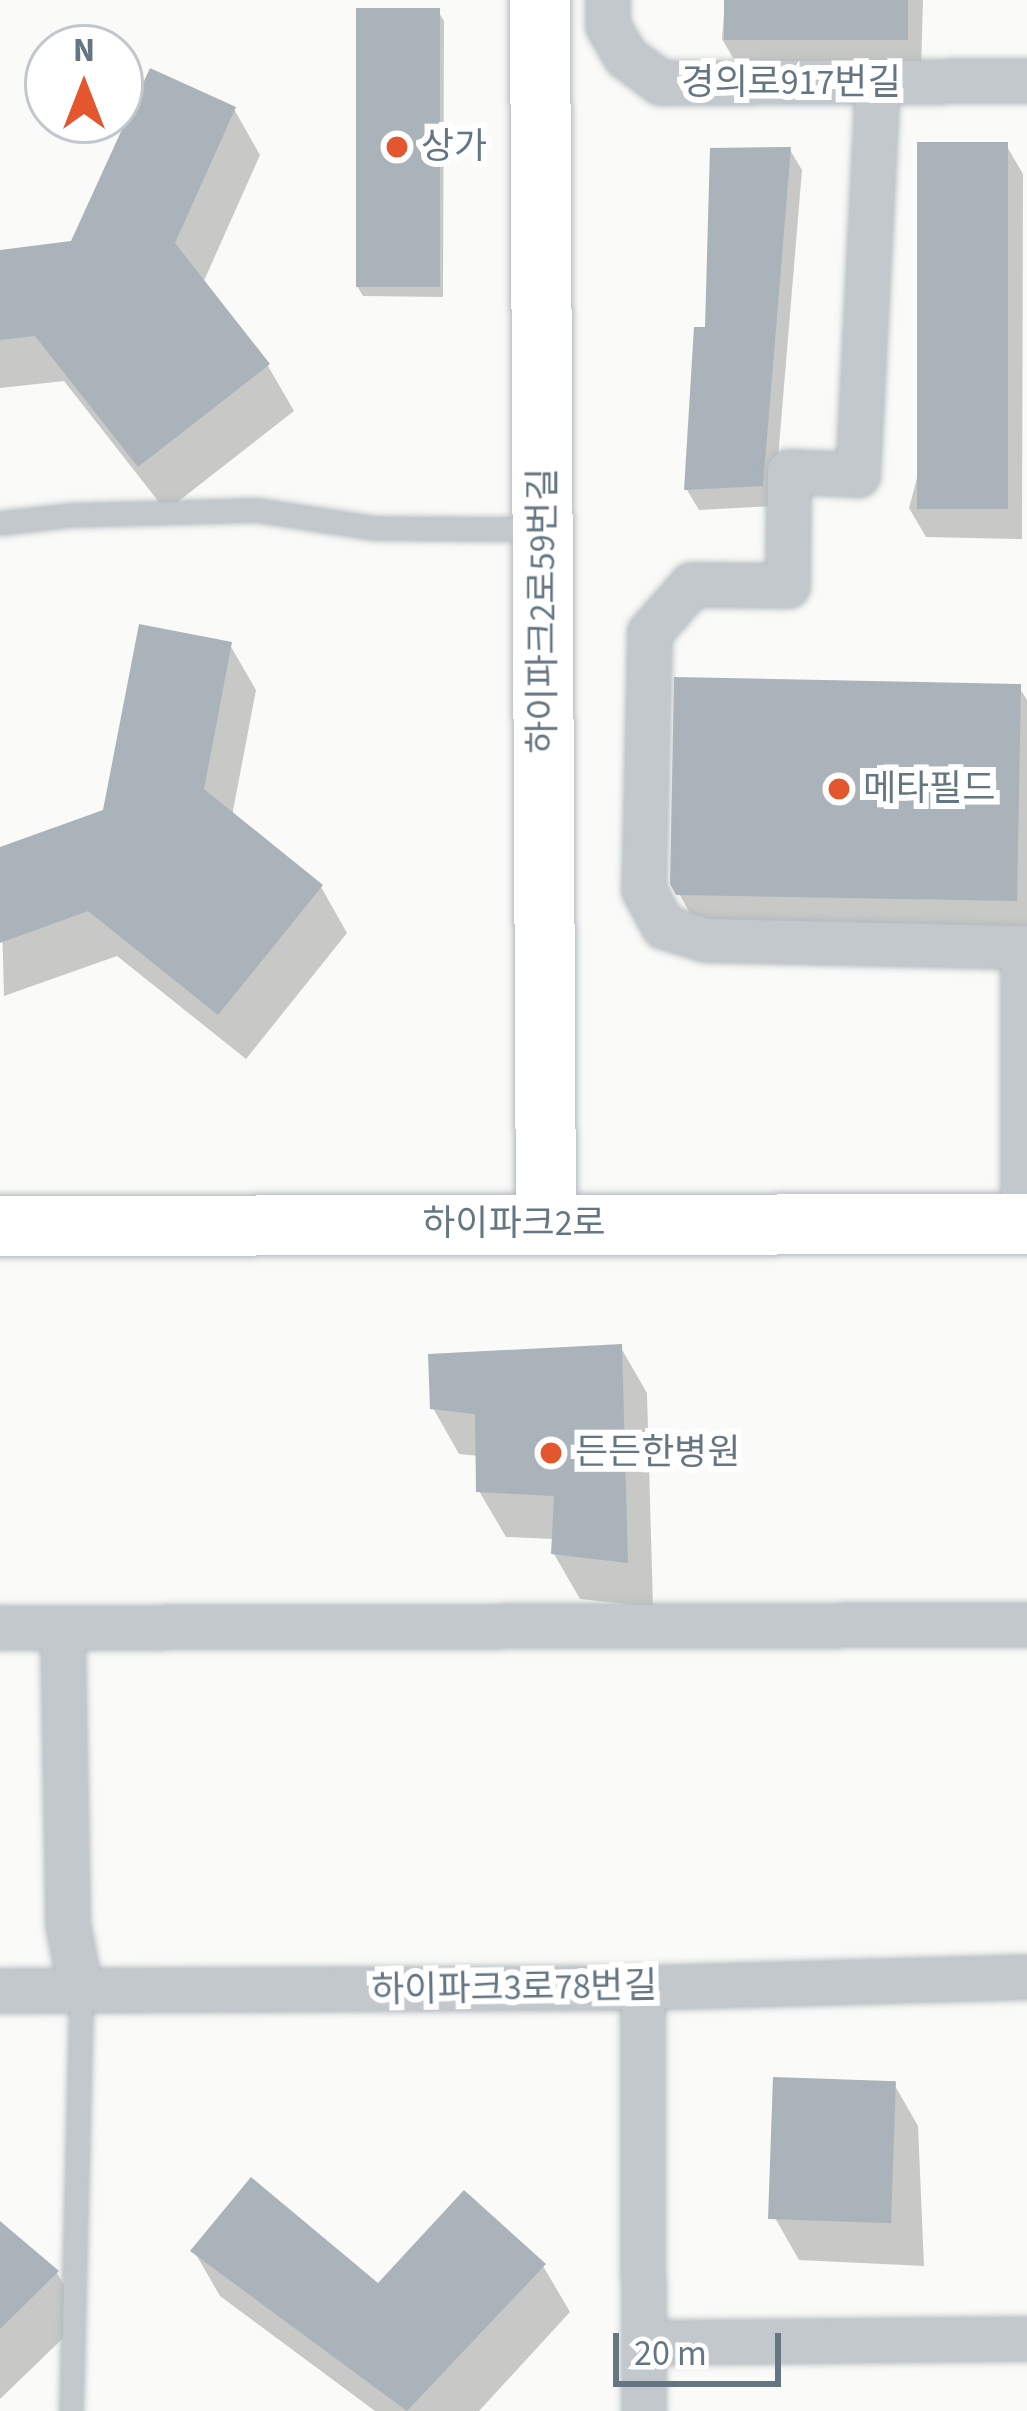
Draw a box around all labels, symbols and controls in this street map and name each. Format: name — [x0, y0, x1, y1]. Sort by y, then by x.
north arrow — [24, 24, 144, 144]
text: N — [73, 27, 95, 74]
street label: 경의로917번길 — [681, 61, 901, 105]
place label: 상가 — [421, 125, 487, 169]
marker: 상가 — [384, 134, 410, 160]
street label: 하이파크2로59번길 — [521, 468, 565, 754]
place label: 메타필드 — [863, 767, 995, 811]
marker: 메타필드 — [826, 776, 852, 802]
street label: 하이파크2로 — [422, 1202, 606, 1246]
place label: 든든한병원 — [575, 1431, 741, 1475]
marker: 든든한병원 — [538, 1440, 564, 1466]
street label: 하이파크3로78번길 — [371, 1964, 657, 2012]
scale bar — [619, 2309, 787, 2383]
text: 20 m — [634, 2328, 707, 2379]

